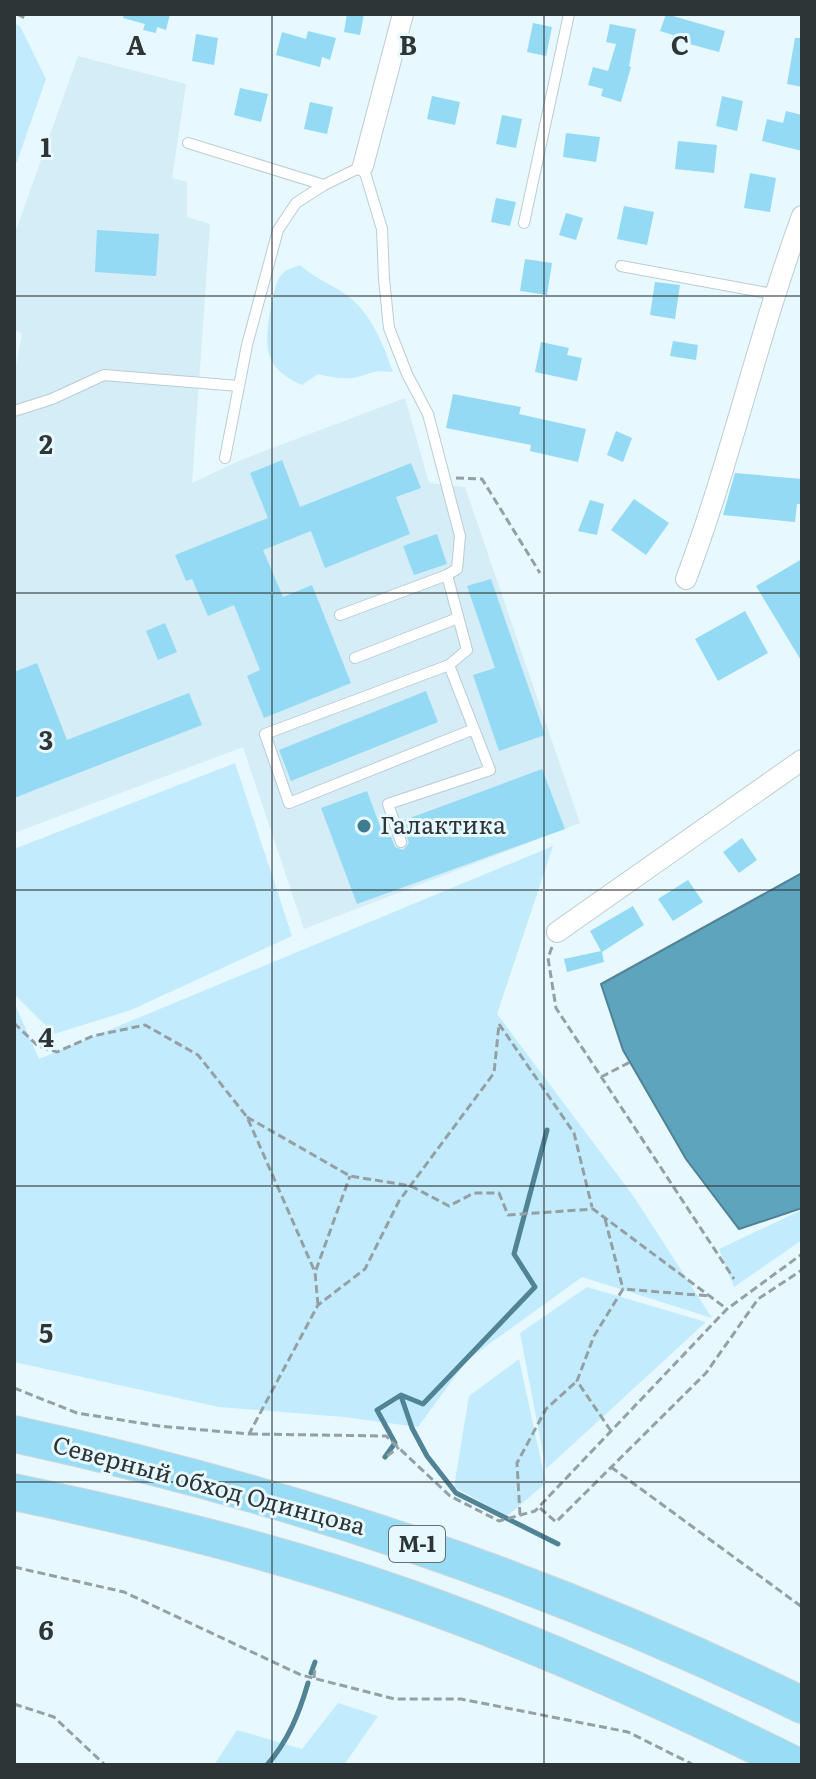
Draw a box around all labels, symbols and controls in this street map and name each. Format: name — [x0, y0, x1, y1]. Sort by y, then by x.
text: A — [126, 24, 146, 63]
text: B — [399, 24, 417, 63]
text: C — [671, 24, 689, 63]
text: 1 — [41, 126, 52, 165]
text: 2 — [39, 423, 53, 462]
text: 3 — [39, 719, 53, 758]
place label: Галактика — [380, 806, 506, 841]
marker: Галактика — [355, 817, 373, 835]
text: 4 — [38, 1016, 54, 1055]
text: 5 — [39, 1312, 53, 1351]
street label: Северный обход Одинцова — [49, 1425, 370, 1542]
road number: М-1 — [389, 1526, 445, 1562]
text: 6 — [38, 1609, 54, 1648]

